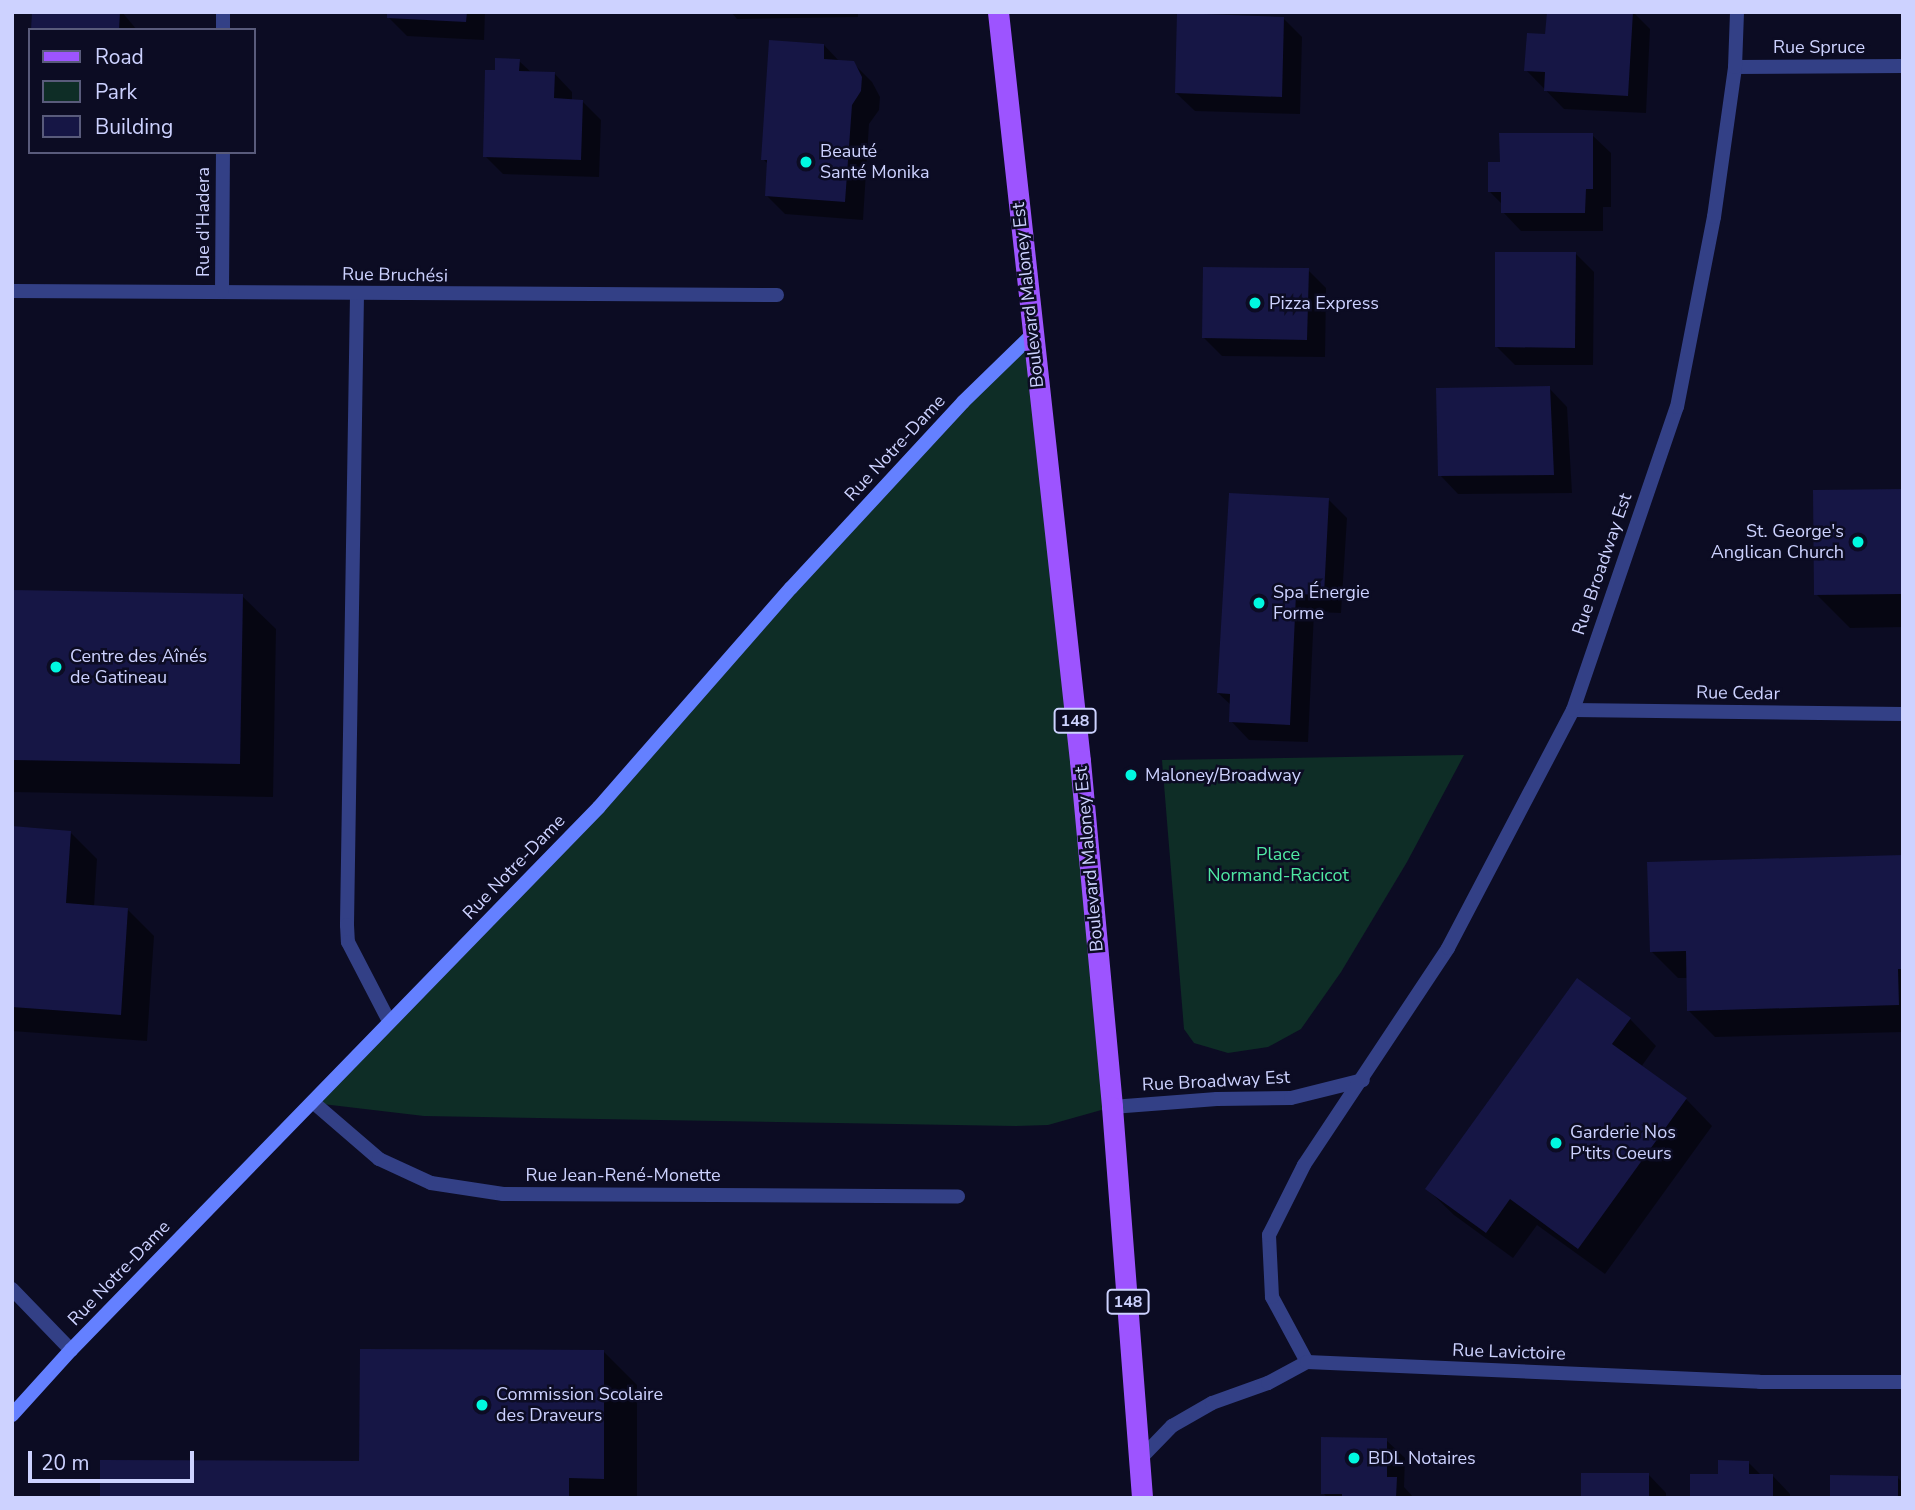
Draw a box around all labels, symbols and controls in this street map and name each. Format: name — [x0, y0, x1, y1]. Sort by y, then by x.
legend — [28, 28, 256, 154]
street label: Rue Spruce — [1773, 36, 1865, 58]
text: Road — [95, 43, 144, 71]
text: Park — [95, 78, 137, 106]
text: Building — [95, 113, 173, 141]
place label: Beauté Santé Monika — [820, 141, 929, 184]
marker: Beauté Santé Monika — [798, 154, 814, 170]
street label: Rue d'Hadera — [192, 167, 214, 277]
street label: Boulevard Maloney Est — [1008, 201, 1048, 389]
street label: Rue Bruchési — [342, 263, 448, 287]
place label: Pizza Express — [1269, 292, 1379, 314]
marker: Pizza Express — [1247, 295, 1263, 311]
street label: Rue Notre-Dame — [840, 390, 950, 506]
street label: Rue Broadway Est — [1568, 490, 1636, 638]
place label: St. George's Anglican Church — [1711, 521, 1844, 564]
marker: St. George's Anglican Church — [1850, 534, 1866, 550]
place label: Spa Énergie Forme — [1273, 582, 1370, 624]
marker: Spa Énergie Forme — [1251, 595, 1267, 611]
place label: Centre des Aînés de Gatineau — [70, 646, 207, 688]
marker: Centre des Aînés de Gatineau — [48, 659, 64, 675]
street label: Rue Cedar — [1696, 681, 1780, 705]
road number: 148 — [1052, 708, 1098, 734]
place label: Maloney/Broadway — [1145, 764, 1301, 786]
street label: Boulevard Maloney Est — [1070, 765, 1108, 953]
marker: Maloney/Broadway — [1123, 767, 1139, 783]
street label: Rue Notre-Dame — [458, 810, 570, 924]
park label: Place Normand-Racicot — [1207, 844, 1349, 886]
street label: Rue Broadway Est — [1141, 1066, 1291, 1096]
place label: Garderie Nos P'tits Coeurs — [1570, 1122, 1676, 1164]
marker: Garderie Nos P'tits Coeurs — [1548, 1135, 1564, 1151]
street label: Rue Jean-René-Monette — [525, 1164, 721, 1186]
street label: Rue Notre-Dame — [63, 1216, 175, 1330]
road number: 148 — [1105, 1290, 1151, 1314]
street label: Rue Lavictoire — [1452, 1339, 1566, 1365]
place label: Commission Scolaire des Draveurs — [496, 1384, 663, 1426]
marker: Commission Scolaire des Draveurs — [474, 1397, 490, 1413]
scale bar — [32, 1436, 198, 1480]
place label: BDL Notaires — [1368, 1447, 1476, 1469]
text: 20 m — [41, 1449, 90, 1477]
marker: BDL Notaires — [1346, 1450, 1362, 1466]

